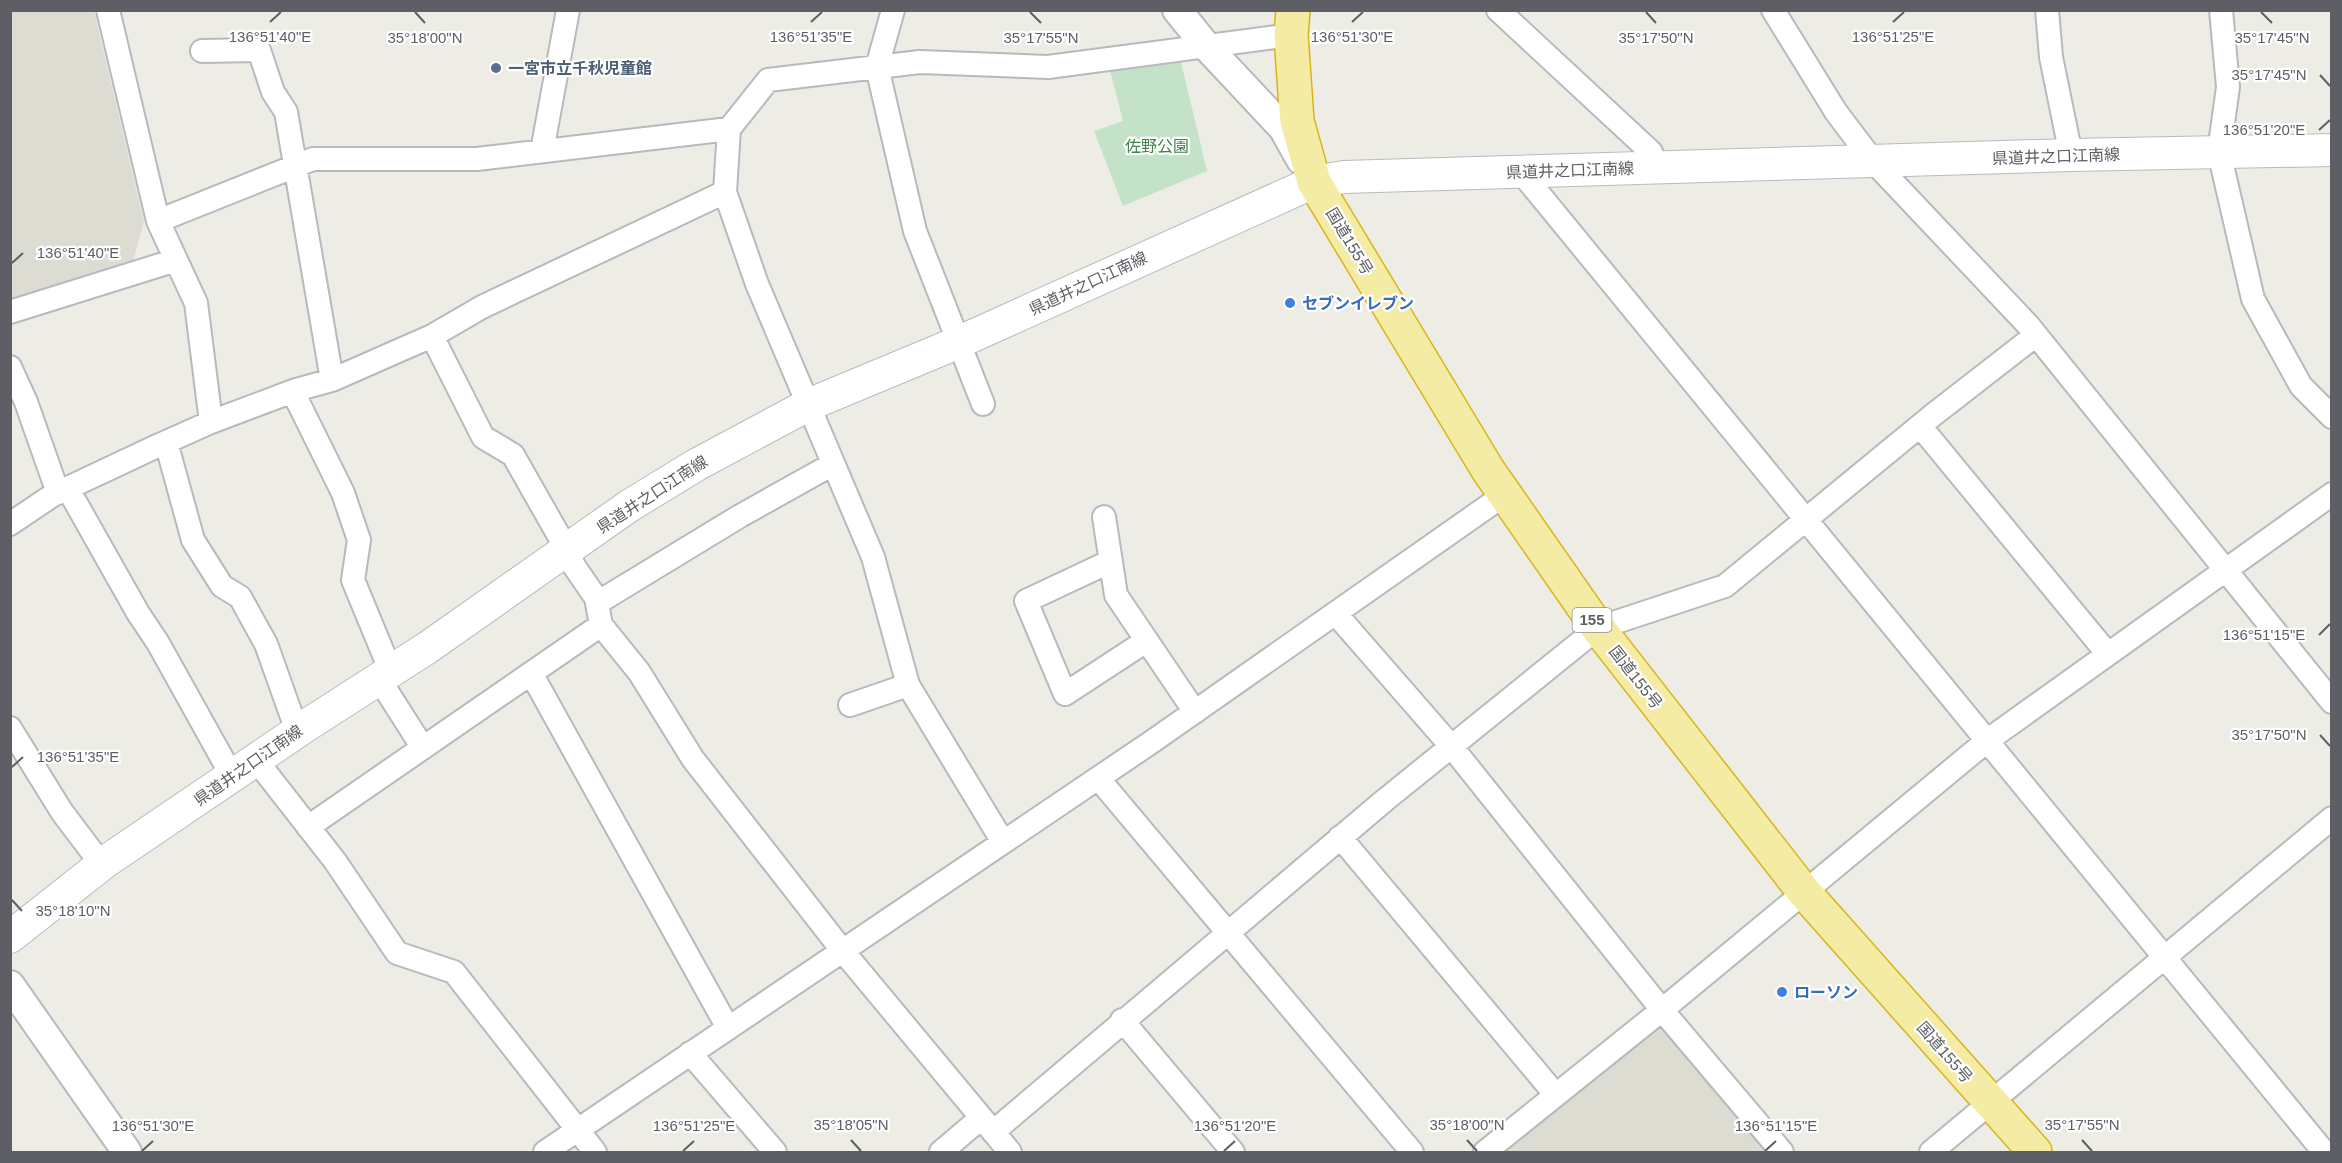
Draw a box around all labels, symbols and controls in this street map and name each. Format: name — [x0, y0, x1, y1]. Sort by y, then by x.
text: 136°51'40"E — [229, 28, 311, 45]
text: 136°51'35"E — [770, 28, 852, 45]
text: 136°51'30"E — [1311, 28, 1393, 45]
text: 136°51'25"E — [1852, 28, 1934, 45]
text: 35°18'00"N — [387, 29, 463, 46]
text: 35°17'55"N — [1003, 29, 1079, 46]
text: 35°17'50"N — [1618, 29, 1694, 46]
text: 35°17'45"N — [2234, 29, 2310, 46]
place label: 一宮市立千秋児童館 — [508, 60, 652, 77]
marker: 一宮市立千秋児童館 — [489, 61, 503, 75]
text: 35°17'45"N — [2231, 66, 2307, 83]
text: 136°51'20"E — [2223, 121, 2305, 138]
park label: 佐野公園 — [1125, 138, 1189, 155]
street label: 県道井之口江南線 — [1992, 146, 2120, 167]
street label: 県道井之口江南線 — [1506, 160, 1634, 181]
street label: 国道155号 — [1323, 205, 1376, 278]
text: 136°51'40"E — [37, 244, 119, 261]
street label: 県道井之口江南線 — [1027, 249, 1150, 318]
place label: セブンイレブン — [1302, 295, 1414, 312]
marker: セブンイレブン — [1283, 296, 1297, 310]
street label: 県道井之口江南線 — [594, 452, 711, 536]
road number: 155 — [1572, 608, 1612, 632]
text: 136°51'15"E — [2223, 626, 2305, 643]
street label: 国道155号 — [1606, 643, 1665, 712]
street label: 県道井之口江南線 — [191, 722, 306, 809]
text: 35°17'50"N — [2231, 726, 2307, 743]
text: 136°51'35"E — [37, 748, 119, 765]
text: 35°18'10"N — [35, 902, 111, 919]
place label: ローソン — [1794, 984, 1858, 1001]
marker: ローソン — [1775, 985, 1789, 999]
street label: 国道155号 — [1914, 1019, 1976, 1086]
text: 35°18'05"N — [813, 1116, 889, 1133]
text: 35°18'00"N — [1429, 1116, 1505, 1133]
text: 35°17'55"N — [2044, 1116, 2120, 1133]
text: 136°51'30"E — [112, 1117, 194, 1134]
text: 136°51'25"E — [653, 1117, 735, 1134]
text: 136°51'20"E — [1194, 1117, 1276, 1134]
text: 136°51'15"E — [1735, 1117, 1817, 1134]

